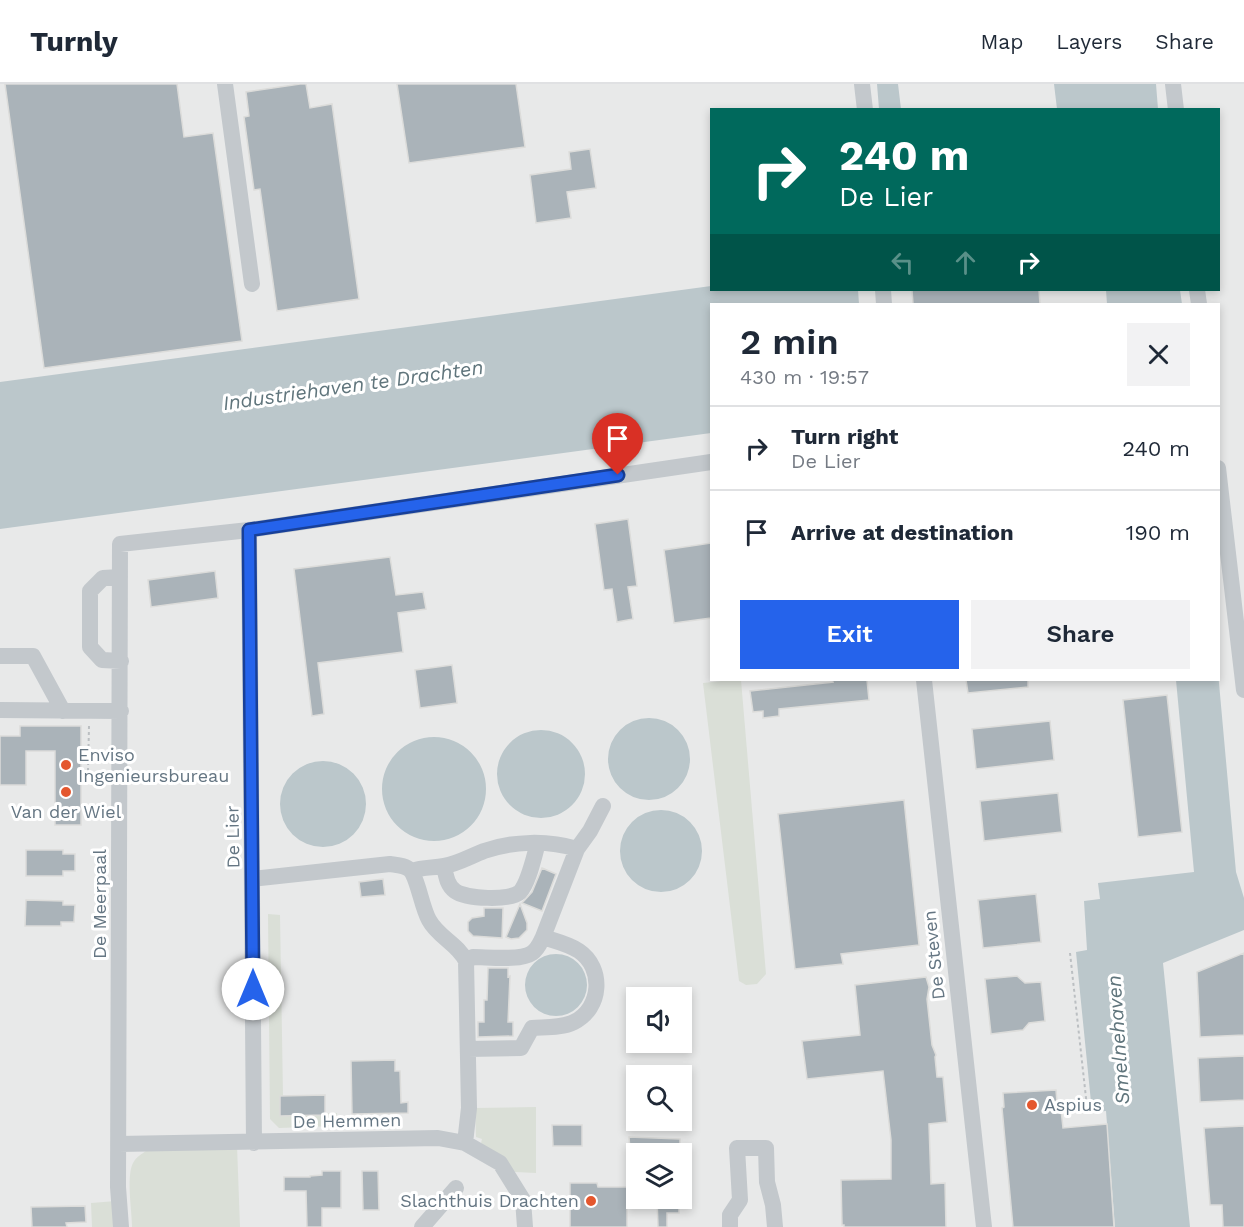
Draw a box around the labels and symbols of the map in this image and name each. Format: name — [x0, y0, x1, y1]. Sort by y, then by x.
water label: Industriehaven te Drachten — [221, 355, 485, 415]
pin — [592, 413, 643, 475]
place label: Enviso Ingenieursbureau — [78, 744, 229, 786]
marker: Enviso Ingenieursbureau — [59, 758, 73, 772]
marker: Van der Wiel — [59, 785, 73, 799]
place label: Van der Wiel — [11, 801, 122, 822]
street label: De Lier — [221, 805, 244, 869]
street label: De Meerpaal — [89, 849, 110, 959]
street label: De Steven — [918, 909, 949, 1001]
position arrow — [221, 957, 285, 1021]
water label: Smelnehaven — [1101, 974, 1135, 1106]
place label: Aspius — [1044, 1094, 1102, 1115]
marker: Aspius — [1025, 1098, 1039, 1112]
street label: De Hemmen — [292, 1109, 402, 1132]
place label: Slachthuis Drachten — [400, 1190, 579, 1211]
marker: Slachthuis Drachten — [584, 1194, 598, 1208]

